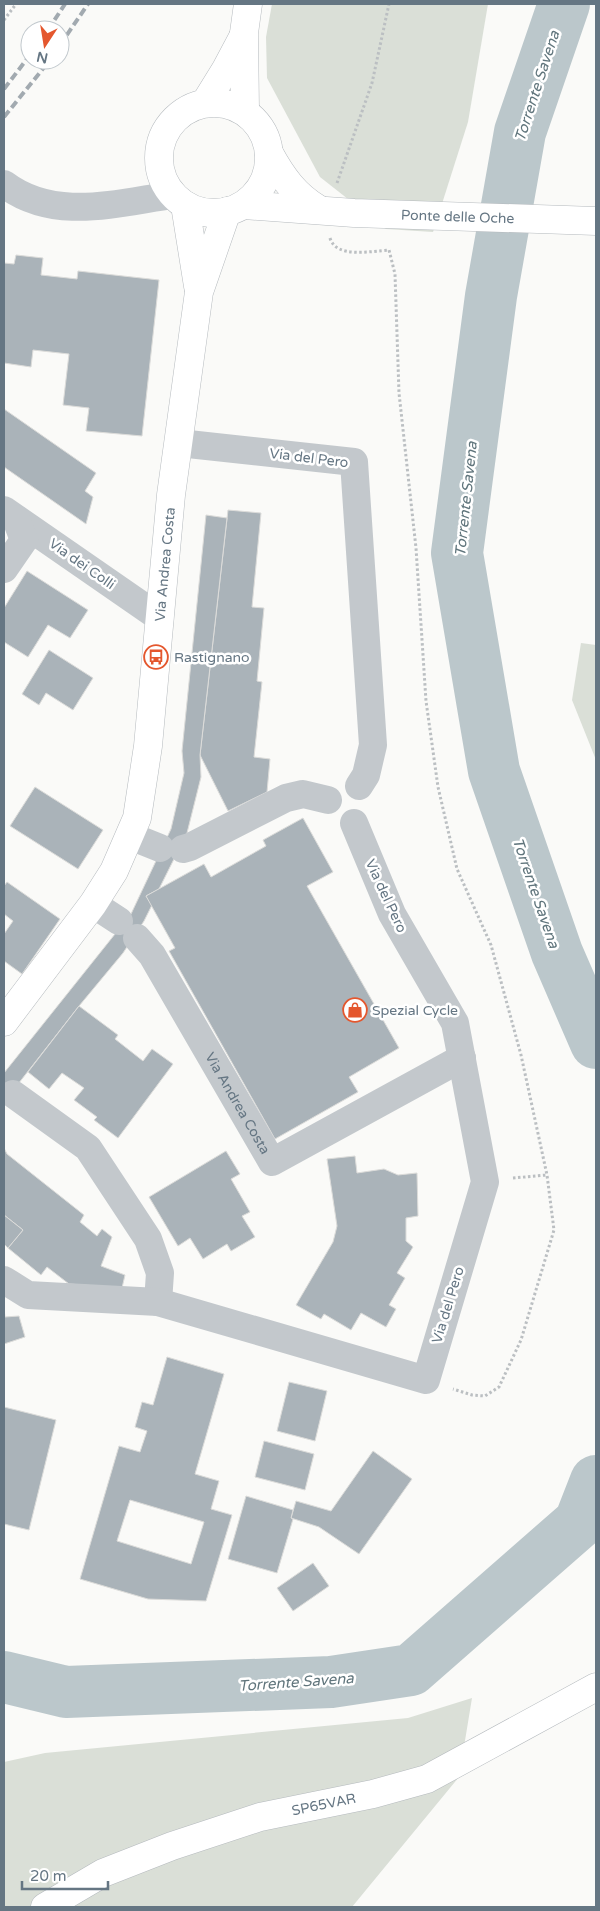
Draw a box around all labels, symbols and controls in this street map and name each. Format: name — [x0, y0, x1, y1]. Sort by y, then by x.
north arrow — [20, 20, 70, 70]
water label: Torrente Savena — [511, 28, 564, 144]
text: N — [35, 48, 50, 67]
street label: Ponte delle Oche — [401, 206, 515, 227]
water label: Torrente Savena — [451, 440, 481, 557]
street label: Via del Pero — [269, 445, 349, 471]
street label: Via Andrea Costa — [151, 506, 178, 622]
street label: Via dei Colli — [46, 535, 118, 593]
bus stop icon: Rastignano — [143, 644, 169, 670]
place label: Rastignano — [174, 649, 250, 666]
water label: Torrente Savena — [509, 835, 563, 951]
street label: Via del Pero — [362, 856, 410, 936]
shop icon: Spezial Cycle — [342, 997, 368, 1023]
place label: Spezial Cycle — [372, 1002, 458, 1019]
street label: Via Andrea Costa — [202, 1049, 274, 1157]
street label: Via del Pero — [428, 1265, 468, 1345]
water label: Torrente Savena — [238, 1669, 355, 1695]
street label: SP65VAR — [290, 1789, 357, 1819]
scale bar — [22, 1858, 109, 1890]
text: 20 m — [30, 1867, 67, 1885]

